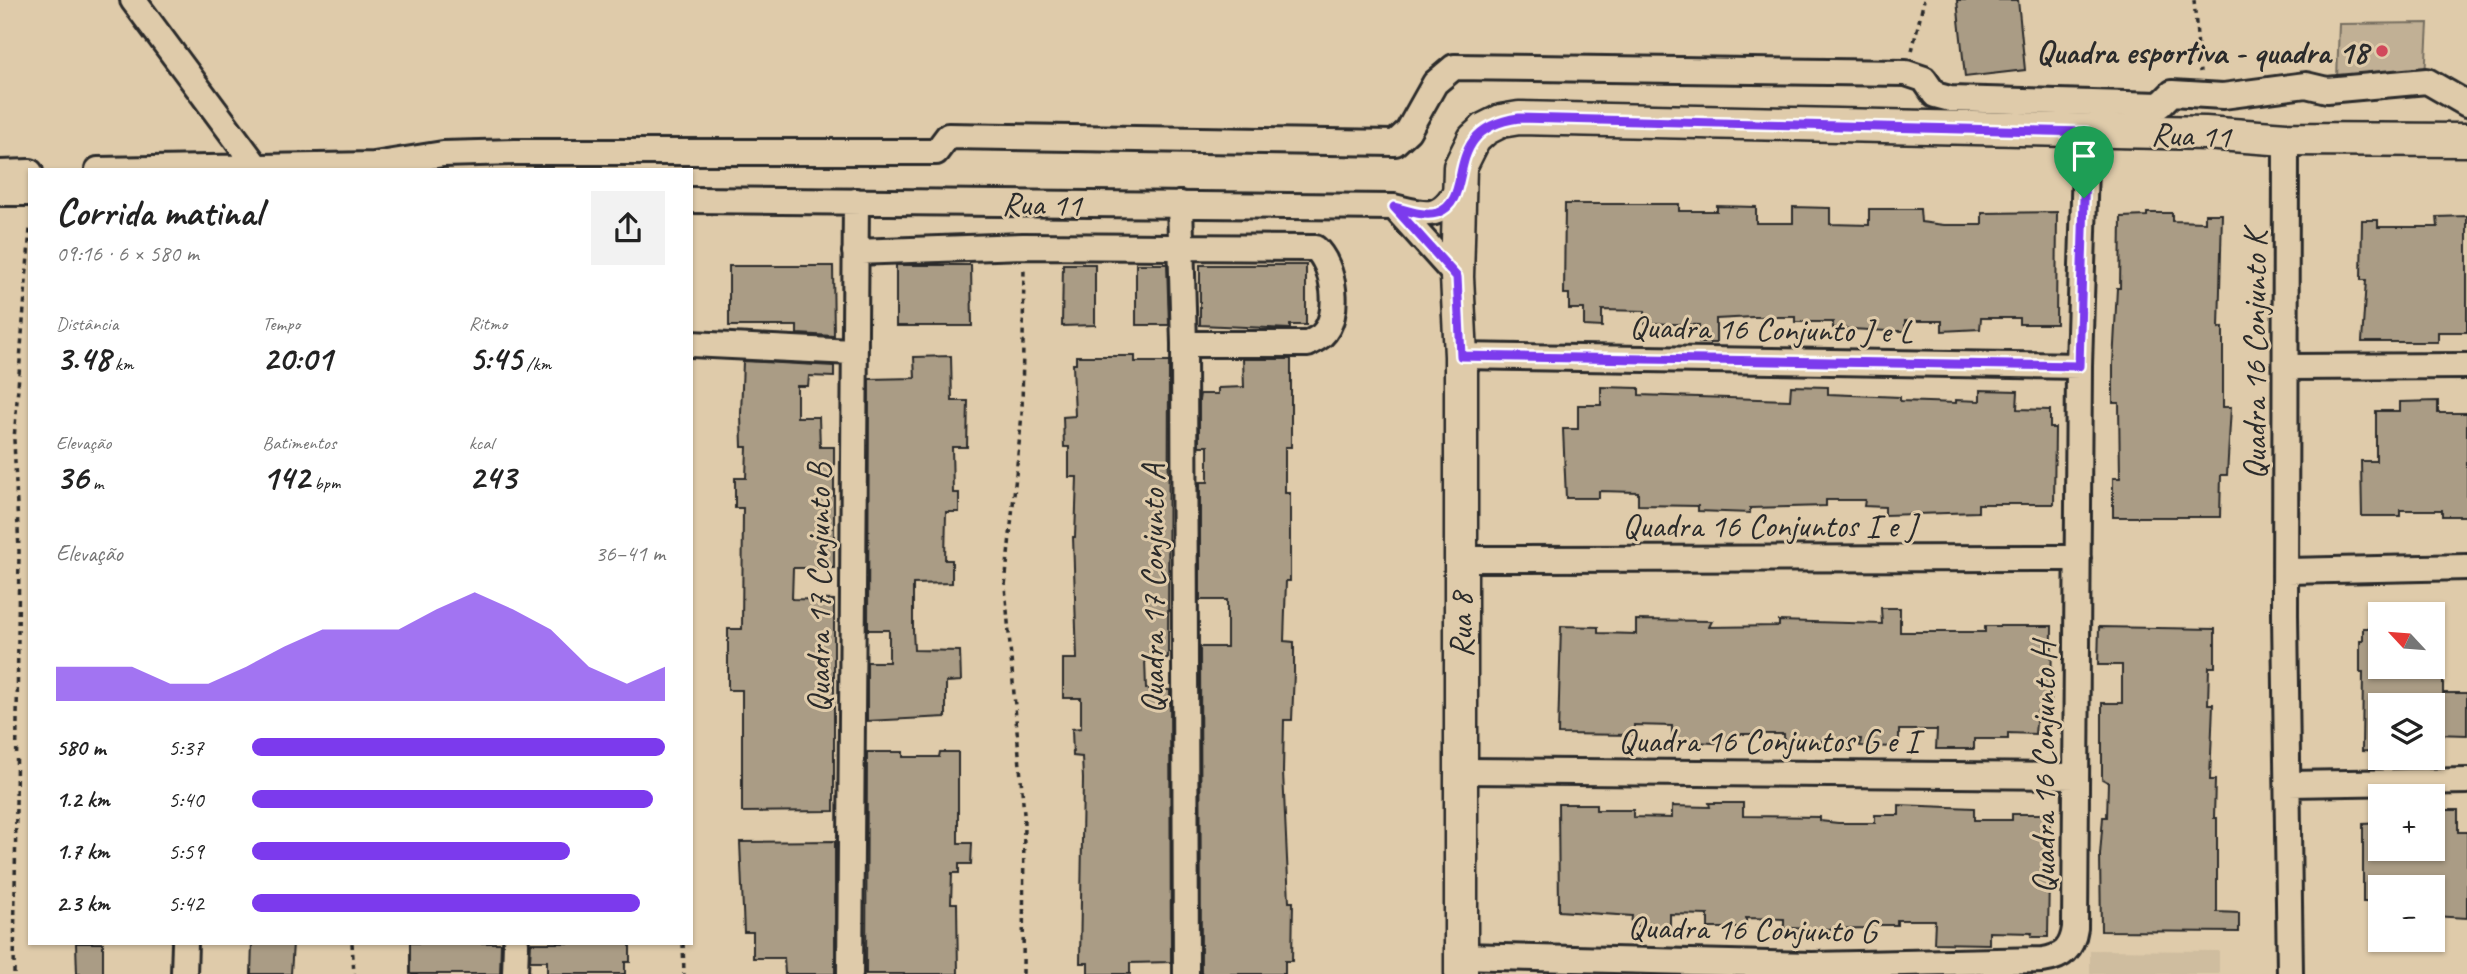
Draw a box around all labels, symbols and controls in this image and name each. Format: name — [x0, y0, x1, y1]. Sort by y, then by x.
place label: Quadra esportiva - quadra 18 — [2036, 31, 2372, 73]
marker: Quadra esportiva - quadra 18 — [2374, 43, 2390, 59]
street label: Rua 11 — [2150, 113, 2234, 157]
pin — [2054, 126, 2114, 198]
icon: arrive — [2065, 137, 2103, 175]
street label: Rua 11 — [1002, 182, 1084, 226]
text: Corrida matinal — [56, 189, 262, 236]
button: share — [591, 191, 665, 265]
street label: Quadra 16 Conjunto K — [2234, 224, 2276, 479]
text: 09:16 · 6 × 580 m — [56, 239, 199, 268]
street label: Quadra 16 Conjunto J e L — [1629, 306, 1914, 352]
text: Distância — [56, 312, 118, 336]
text: Tempo — [262, 312, 300, 336]
text: Ritmo — [469, 312, 507, 336]
text: 3.48 — [56, 336, 110, 381]
text: 20:01 — [262, 336, 332, 381]
text: 5:45 — [469, 336, 522, 381]
text: km — [110, 352, 133, 376]
text: /km — [522, 352, 551, 376]
text: Elevação — [56, 431, 111, 455]
text: Batimentos — [262, 431, 336, 455]
text: kcal — [469, 431, 494, 455]
text: 36 — [56, 455, 88, 500]
text: 142 — [262, 455, 310, 500]
text: 243 — [469, 455, 516, 500]
street label: Quadra 17 Conjunto B — [798, 461, 840, 713]
street label: Quadra 17 Conjunto A — [1132, 463, 1174, 714]
text: m — [88, 471, 104, 495]
text: bpm — [310, 471, 340, 495]
street label: Quadra 16 Conjuntos I e J — [1622, 505, 1921, 547]
text: Elevação — [56, 539, 123, 568]
text: 36–41 m — [595, 539, 665, 568]
street label: Rua 8 — [1440, 589, 1482, 658]
north arrow — [2368, 602, 2445, 679]
map controls — [2368, 602, 2445, 952]
street label: Quadra 16 Conjunto H — [2023, 637, 2065, 894]
button: layers — [2368, 693, 2445, 770]
street label: Quadra 16 Conjuntos G e I — [1618, 720, 1925, 762]
text: 580 m — [56, 733, 105, 762]
text: 5:37 — [168, 733, 204, 762]
button: + — [2368, 784, 2445, 861]
text: 1.2 km — [56, 785, 110, 814]
text: 5:40 — [168, 785, 204, 814]
text: 1.7 km — [56, 837, 109, 866]
text: 5:59 — [168, 837, 204, 866]
button: − — [2368, 875, 2445, 952]
text: 2.3 km — [56, 889, 110, 918]
text: 5:42 — [168, 889, 204, 918]
street label: Quadra 16 Conjunto G — [1627, 906, 1881, 952]

